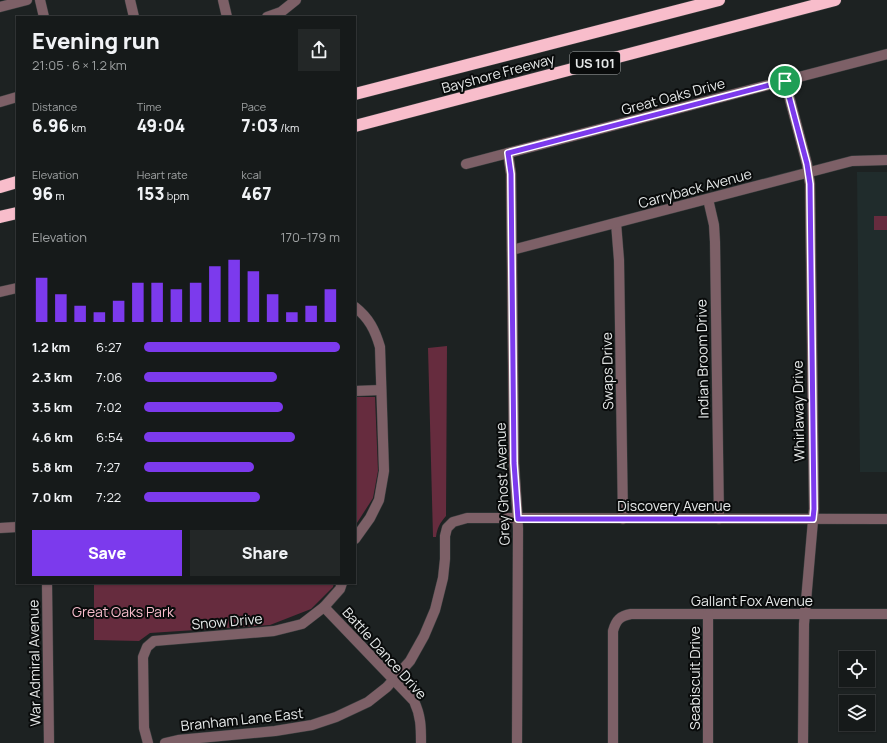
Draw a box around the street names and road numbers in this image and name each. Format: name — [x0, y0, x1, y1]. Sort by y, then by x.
street label: Bayshore Freeway — [439, 49, 557, 97]
road number: US 101 — [570, 52, 620, 74]
street label: Great Oaks Drive — [619, 73, 727, 119]
street label: Carryback Avenue — [636, 164, 754, 212]
street label: Indian Broom Drive — [691, 299, 713, 419]
street label: Swaps Drive — [597, 332, 617, 410]
street label: Whirlaway Drive — [788, 360, 808, 462]
street label: Grey Ghost Avenue — [490, 422, 514, 546]
street label: Discovery Avenue — [617, 496, 731, 515]
street label: Gallant Fox Avenue — [691, 591, 813, 610]
street label: War Admiral Avenue — [23, 599, 45, 727]
street label: Battle Dance Drive — [339, 603, 431, 703]
street label: Snow Drive — [191, 608, 263, 634]
street label: Seabiscuit Drive — [685, 626, 704, 730]
street label: Branham Lane East — [180, 703, 305, 735]

